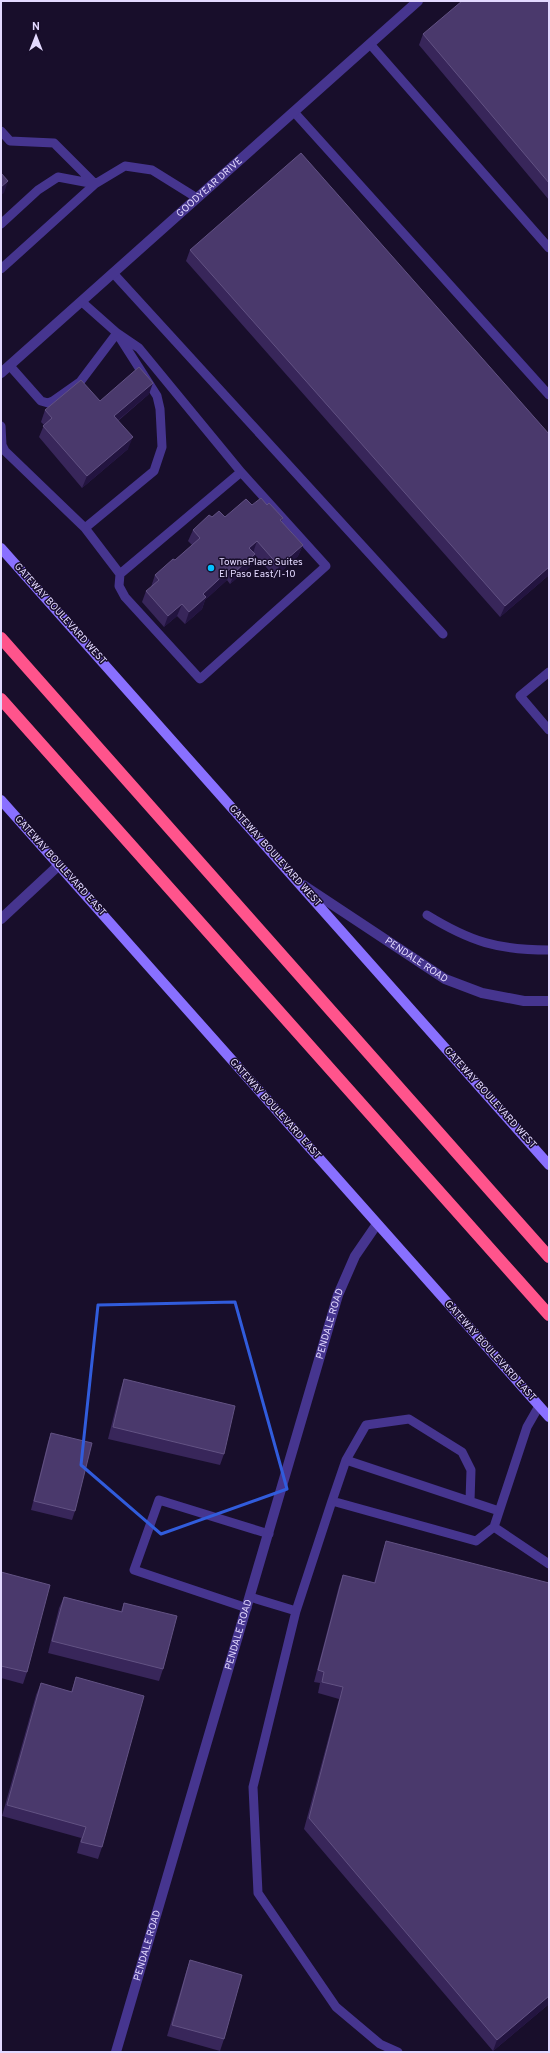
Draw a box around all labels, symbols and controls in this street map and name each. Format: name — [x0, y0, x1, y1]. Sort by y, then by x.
north arrow — [16, 16, 56, 56]
text: N — [32, 20, 40, 34]
street label: GOODYEAR DRIVE — [173, 154, 245, 220]
place label: TownePlace Suites El Paso East/I-10 — [219, 556, 303, 581]
street label: GATEWAY BOULEVARD WEST — [11, 561, 109, 668]
marker: TownePlace Suites El Paso East/I-10 — [206, 563, 216, 573]
street label: GATEWAY BOULEVARD WEST — [226, 803, 324, 910]
street label: GATEWAY BOULEVARD EAST — [11, 813, 109, 919]
street label: PENDALE ROAD — [382, 934, 451, 986]
street label: GATEWAY BOULEVARD WEST — [441, 1045, 539, 1152]
street label: GATEWAY BOULEVARD EAST — [226, 1056, 324, 1162]
street label: PENDALE ROAD — [313, 1286, 347, 1361]
street label: GATEWAY BOULEVARD EAST — [441, 1298, 539, 1404]
street label: PENDALE ROAD — [222, 1597, 255, 1672]
street label: PENDALE ROAD — [131, 1908, 164, 1982]

